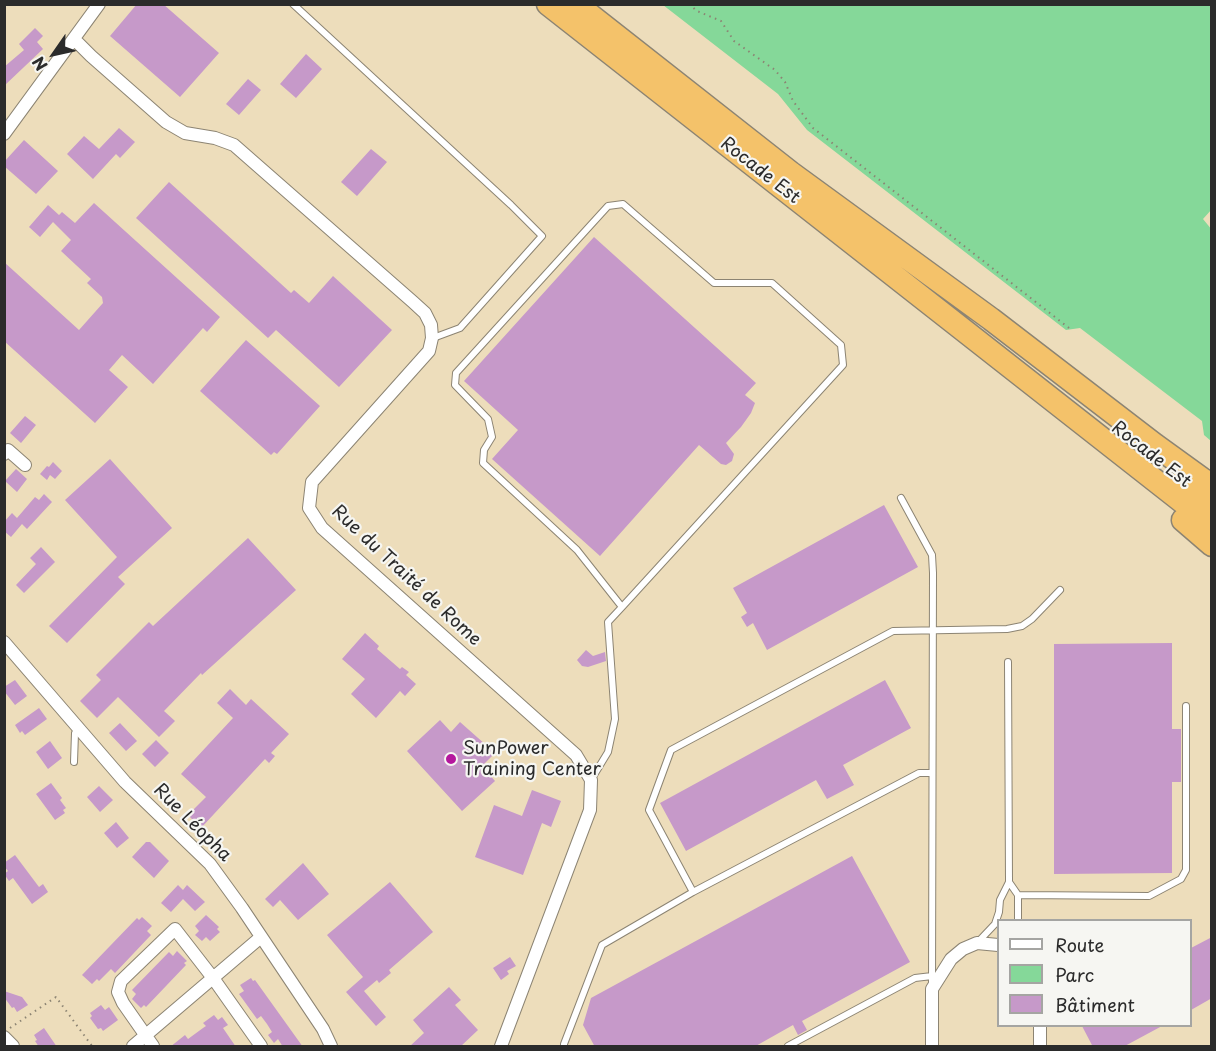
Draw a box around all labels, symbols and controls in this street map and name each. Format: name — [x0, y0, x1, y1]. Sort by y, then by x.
north arrow — [24, 24, 84, 84]
text: N — [26, 52, 53, 76]
street label: Rocade Est — [716, 133, 804, 209]
street label: Rocade Est — [1107, 417, 1195, 493]
street label: Rue du Traité de Rome — [327, 501, 485, 651]
place label: SunPower Training Center — [463, 738, 601, 780]
marker: SunPower Training Center — [444, 752, 458, 766]
street label: Rue Léopha — [149, 780, 235, 866]
legend — [997, 919, 1192, 1027]
text: Route — [1055, 931, 1104, 958]
text: Parc — [1055, 961, 1094, 988]
text: Bâtiment — [1055, 991, 1135, 1018]

